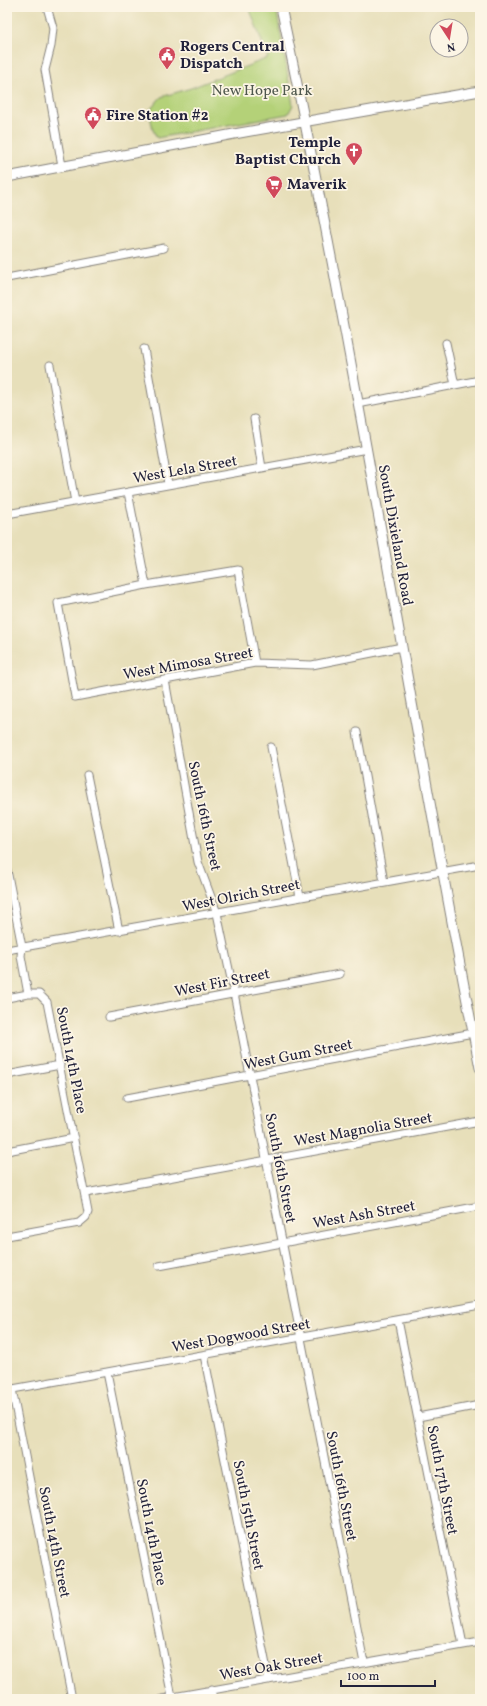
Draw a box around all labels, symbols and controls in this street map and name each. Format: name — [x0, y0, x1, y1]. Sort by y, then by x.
north arrow — [429, 18, 469, 58]
place label: Rogers Central Dispatch — [180, 37, 285, 75]
text: N — [445, 38, 456, 54]
public building icon: Rogers Central Dispatch — [157, 45, 177, 70]
park label: New Hope Park — [212, 81, 312, 102]
public building icon: Fire Station #2 — [83, 105, 103, 130]
place label: Fire Station #2 — [106, 106, 209, 127]
place label: Temple Baptist Church — [235, 133, 341, 171]
church icon: Temple Baptist Church — [344, 141, 364, 166]
supermarket icon: Maverik — [264, 174, 284, 199]
place label: Maverik — [287, 175, 347, 196]
street label: West Lela Street — [132, 451, 239, 490]
street label: South Dixieland Road — [372, 463, 417, 608]
street label: West Mimosa Street — [122, 643, 255, 686]
street label: South 16th Street — [182, 759, 225, 873]
street label: West Olrich Street — [181, 875, 302, 918]
street label: West Fir Street — [173, 964, 272, 1003]
street label: South 14th Place — [50, 1005, 91, 1115]
street label: West Gum Street — [242, 1035, 355, 1076]
street label: West Magnolia Street — [292, 1108, 434, 1153]
street label: South 16th Street — [259, 1111, 301, 1225]
street label: West Ash Street — [311, 1196, 417, 1235]
street label: West Dogwood Street — [170, 1314, 312, 1359]
street label: South 17th Street — [421, 1424, 462, 1537]
street label: South 16th Street — [320, 1429, 362, 1543]
street label: South 15th Street — [227, 1459, 268, 1572]
street label: South 14th Place — [130, 1477, 171, 1587]
street label: South 14th Street — [32, 1485, 75, 1600]
street label: West Oak Street — [218, 1648, 325, 1687]
scale bar — [341, 1662, 435, 1688]
text: 100 m — [347, 1669, 380, 1685]

